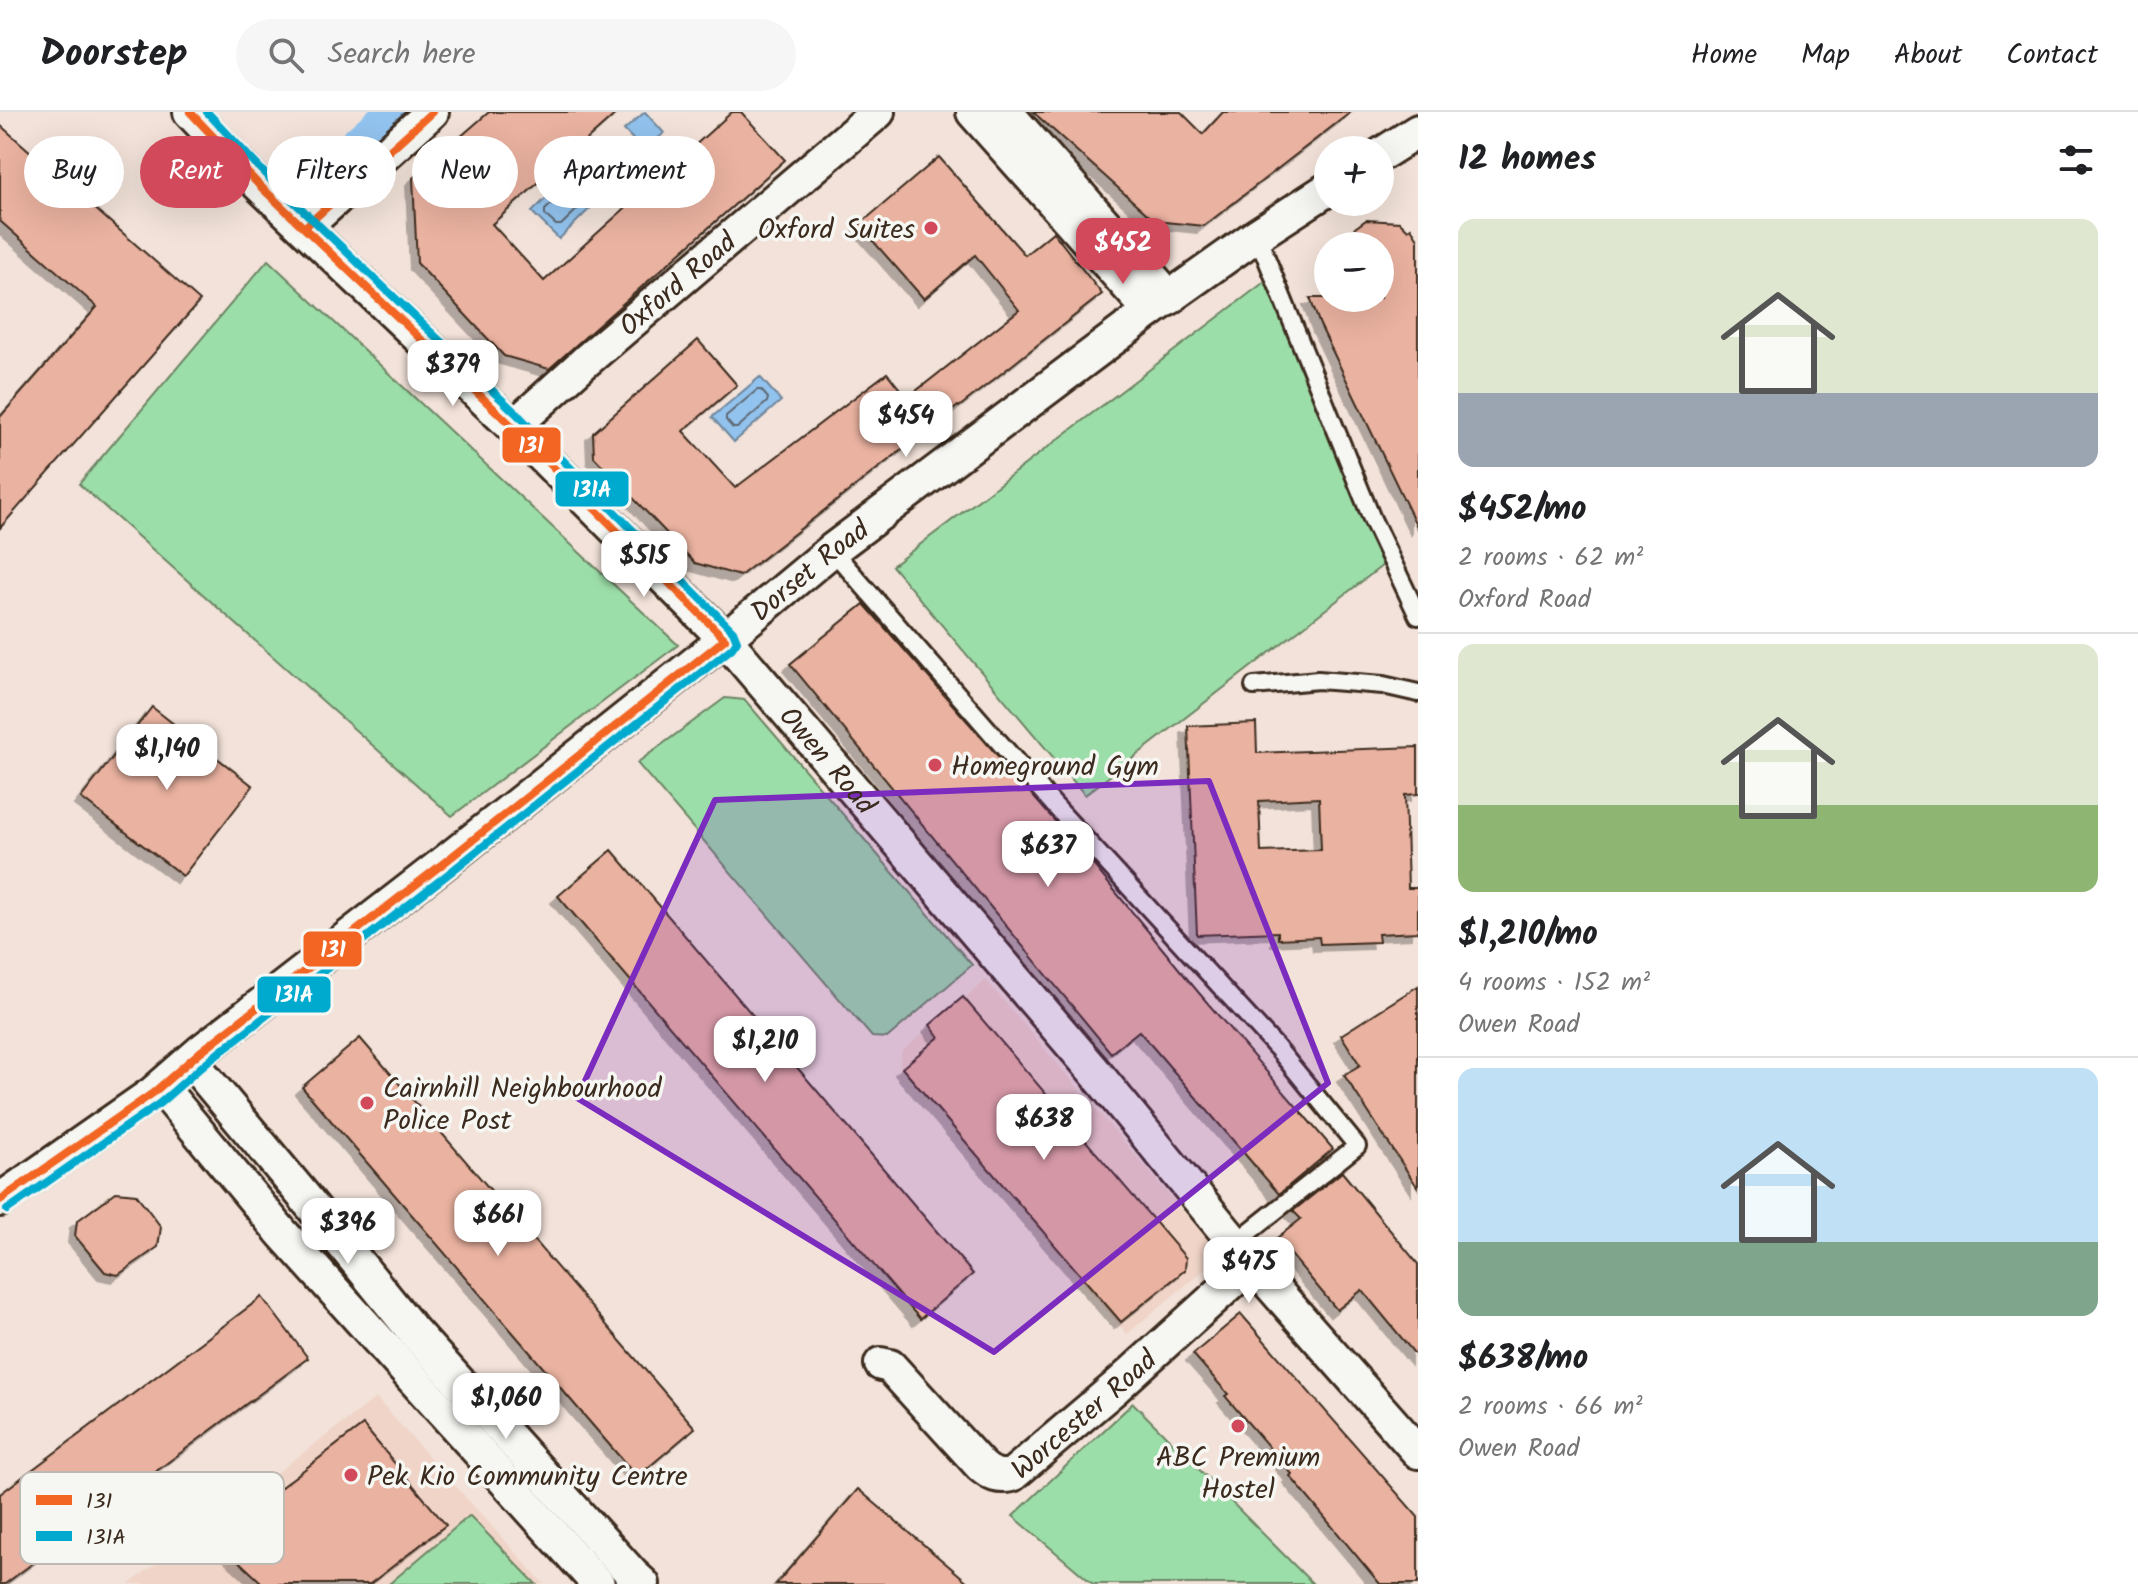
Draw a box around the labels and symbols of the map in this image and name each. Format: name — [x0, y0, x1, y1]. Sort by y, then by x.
place label: Oxford Suites — [758, 208, 915, 253]
pin: $452 — [1076, 218, 1170, 286]
marker: Oxford Suites — [922, 219, 940, 237]
street label: Oxford Road — [610, 221, 748, 349]
pin: $379 — [406, 340, 500, 408]
pin: $454 — [859, 391, 953, 459]
line badge: 131 — [501, 426, 562, 464]
text: 131 — [518, 430, 544, 465]
line badge: 131A — [554, 470, 630, 508]
text: 131A — [572, 474, 612, 509]
street label: Dorset Road — [741, 509, 881, 634]
pin: $515 — [597, 531, 691, 599]
street label: Owen Road — [767, 697, 887, 827]
pin: $1,140 — [102, 724, 232, 792]
place label: Homeground Gym — [951, 745, 1159, 790]
marker: Homeground Gym — [926, 756, 944, 774]
pin: $637 — [1001, 821, 1095, 889]
line badge: 131 — [302, 930, 363, 968]
text: 131 — [320, 934, 346, 969]
line badge: 131A — [256, 975, 332, 1014]
text: 131A — [274, 979, 314, 1014]
pin: $1,210 — [700, 1016, 830, 1084]
place label: Cairnhill Neighbourhood Police Post — [383, 1067, 662, 1144]
marker: Cairnhill Neighbourhood Police Post — [358, 1094, 376, 1112]
pin: $638 — [997, 1094, 1091, 1162]
pin: $661 — [451, 1190, 545, 1258]
pin: $396 — [301, 1198, 395, 1266]
pin: $475 — [1202, 1237, 1296, 1305]
street label: Worcester Road — [1002, 1339, 1169, 1492]
pin: $1,060 — [441, 1373, 571, 1441]
marker: ABC Premium Hostel — [1229, 1417, 1247, 1435]
place label: ABC Premium Hostel — [1156, 1436, 1320, 1513]
place label: Pek Kio Community Centre — [367, 1455, 688, 1500]
marker: Pek Kio Community Centre — [342, 1466, 360, 1484]
legend — [20, 1472, 284, 1564]
text: 131 — [86, 1485, 112, 1520]
text: 131A — [86, 1521, 126, 1556]

